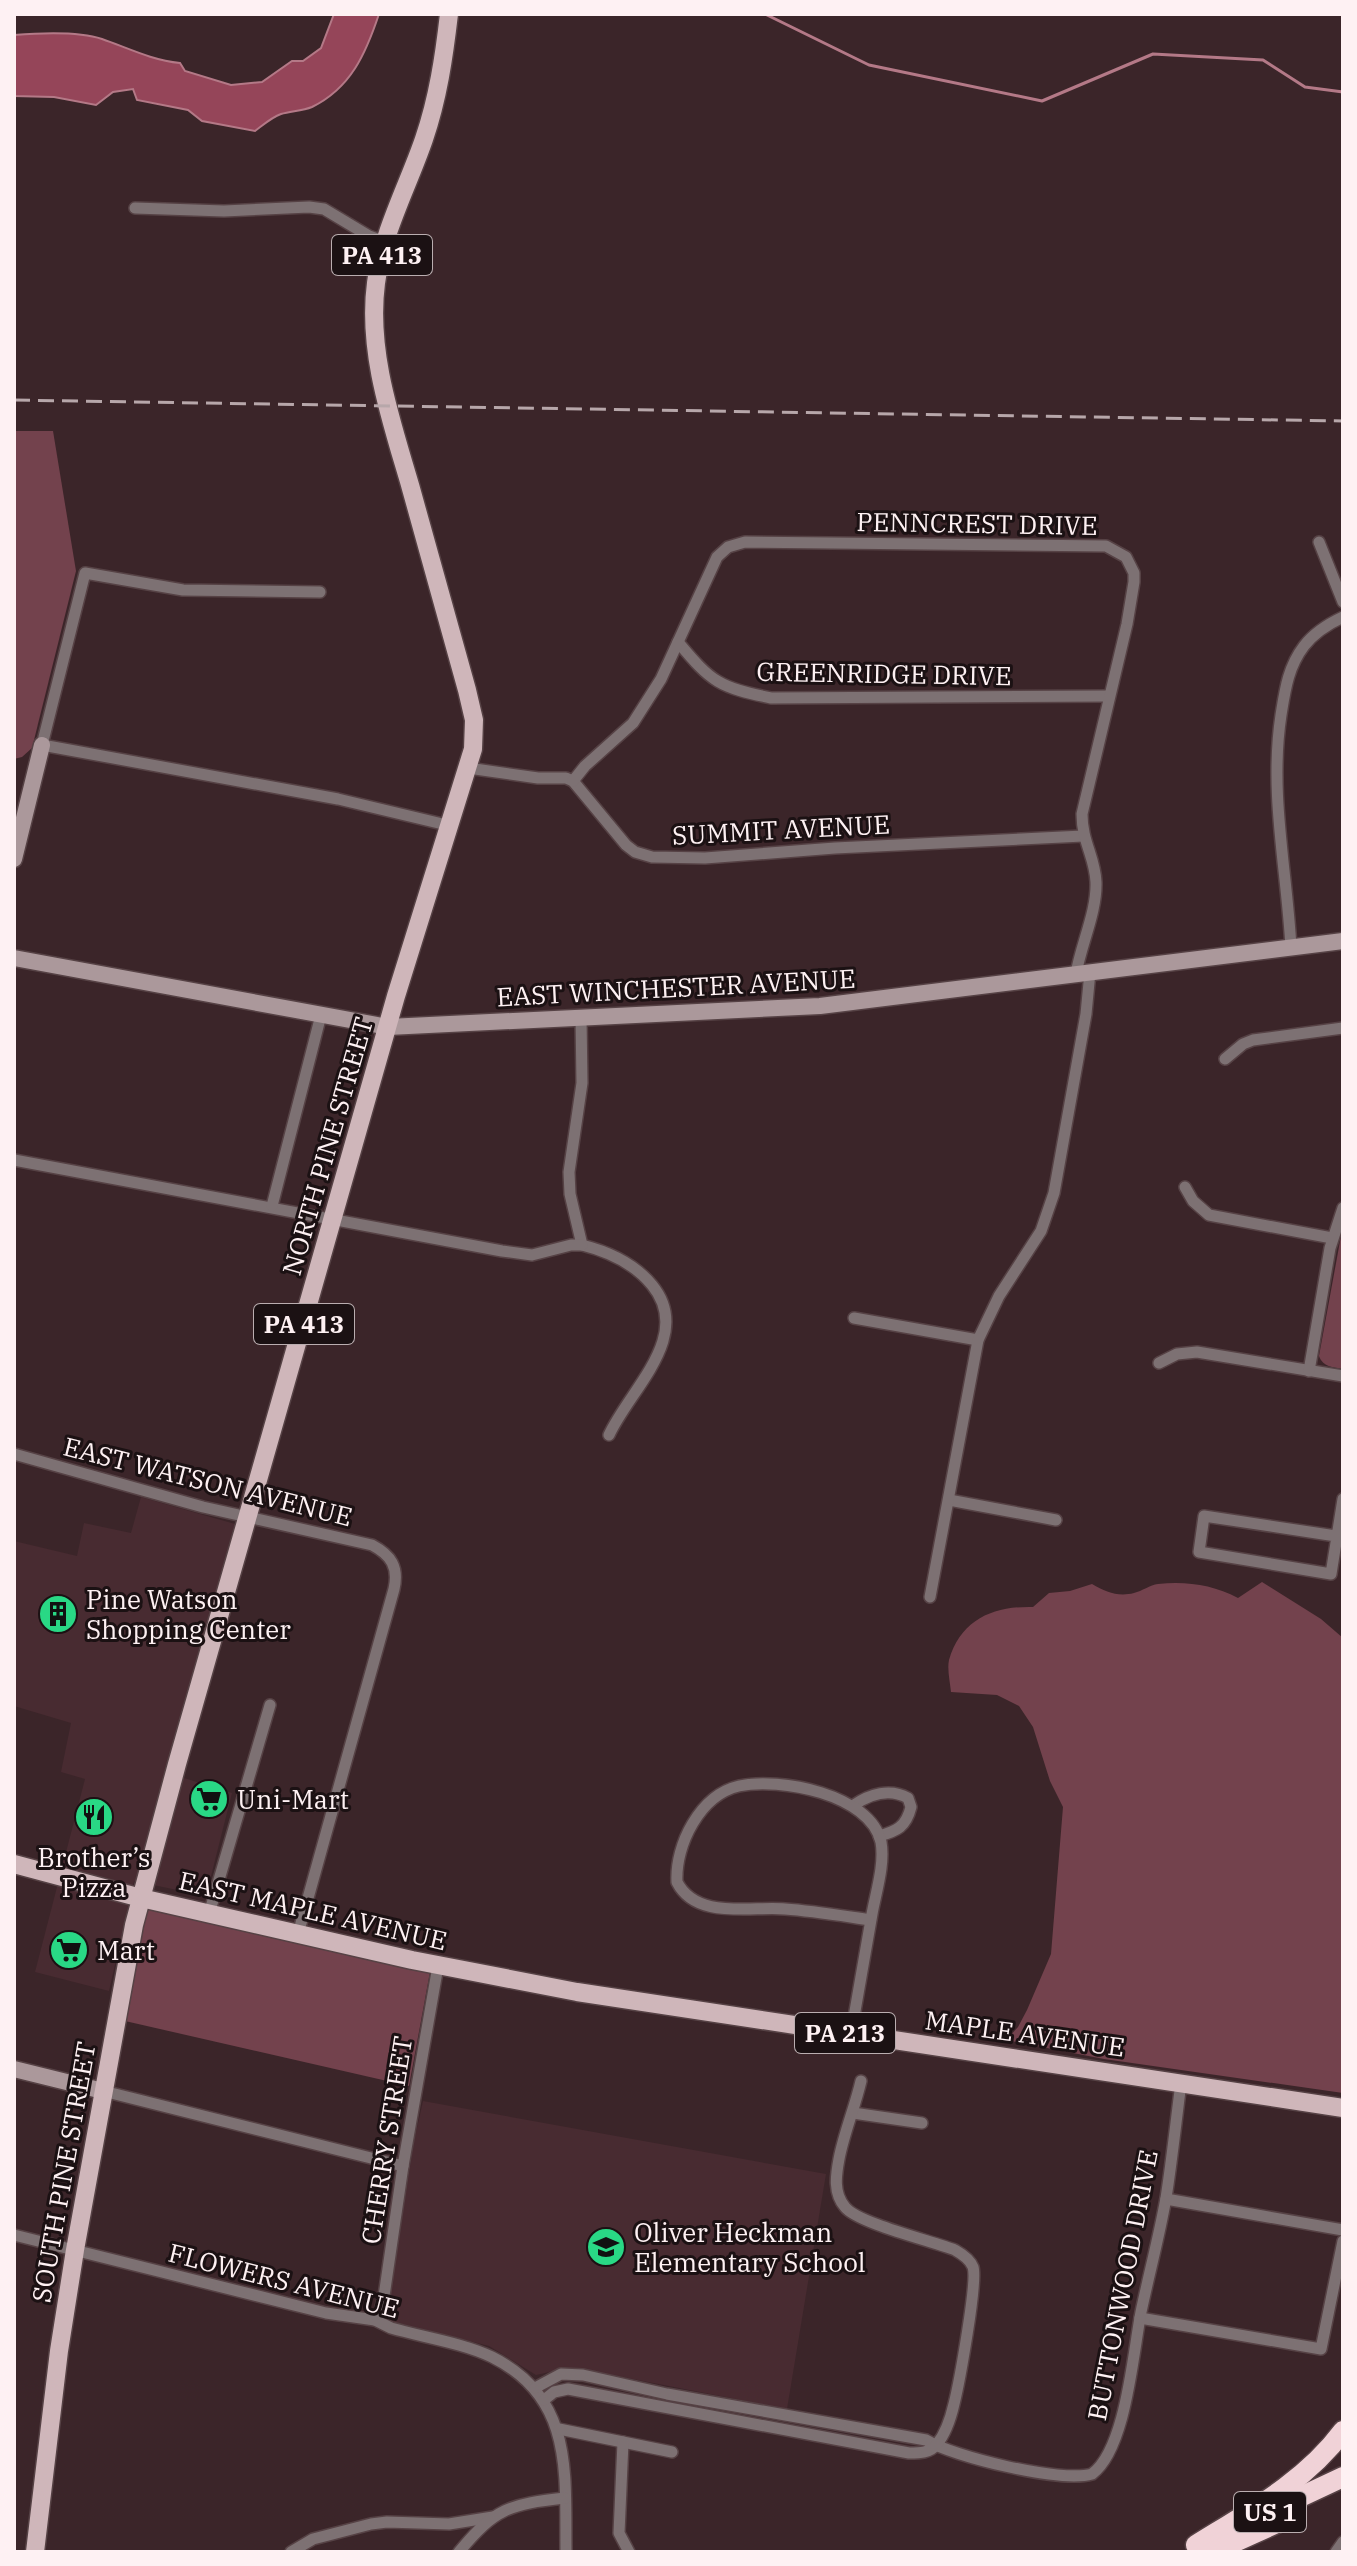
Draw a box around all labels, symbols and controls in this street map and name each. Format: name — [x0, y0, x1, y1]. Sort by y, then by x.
road number: PA 413 — [332, 235, 432, 275]
street label: PENNCREST DRIVE — [856, 504, 1098, 542]
street label: GREENRIDGE DRIVE — [756, 654, 1012, 692]
street label: SUMMIT AVENUE — [671, 806, 891, 852]
street label: EAST WINCHESTER AVENUE — [496, 961, 856, 1013]
street label: NORTH PINE STREET — [274, 1013, 380, 1279]
road number: PA 413 — [254, 1304, 354, 1344]
street label: EAST WATSON AVENUE — [60, 1429, 356, 1533]
place label: Pine Watson Shopping Center — [86, 1582, 291, 1646]
building icon: Pine Watson Shopping Center — [37, 1593, 79, 1635]
supermarket icon: Uni-Mart — [188, 1778, 230, 1820]
place label: Uni-Mart — [237, 1782, 349, 1816]
restaurant icon: Brother’s Pizza — [73, 1796, 115, 1838]
place label: Brother’s Pizza — [37, 1840, 151, 1904]
street label: EAST MAPLE AVENUE — [176, 1863, 450, 1957]
supermarket icon: Mart — [48, 1929, 90, 1971]
place label: Mart — [97, 1933, 155, 1967]
street label: MAPLE AVENUE — [923, 2002, 1127, 2064]
road number: PA 213 — [795, 2013, 895, 2053]
street label: CHERRY STREET — [353, 2033, 419, 2246]
street label: SOUTH PINE STREET — [23, 2039, 103, 2305]
street label: BUTTONWOOD DRIVE — [1079, 2147, 1165, 2423]
place label: Oliver Heckman Elementary School — [634, 2215, 866, 2279]
school or university icon: Oliver Heckman Elementary School — [585, 2226, 627, 2268]
street label: FLOWERS AVENUE — [165, 2235, 403, 2325]
road number: US 1 — [1234, 2492, 1306, 2532]

